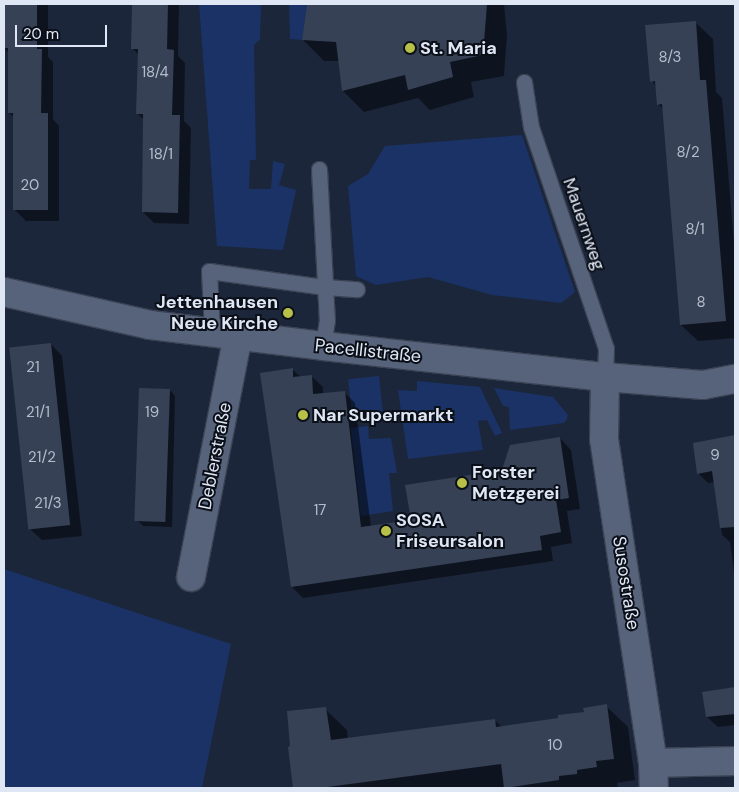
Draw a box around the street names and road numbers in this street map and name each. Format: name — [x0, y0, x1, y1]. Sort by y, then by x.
street label: Mauernweg — [558, 175, 610, 273]
street label: Pacellistraße — [314, 335, 422, 367]
street label: Deblerstraße — [194, 401, 236, 511]
street label: Susostraße — [608, 535, 644, 631]

